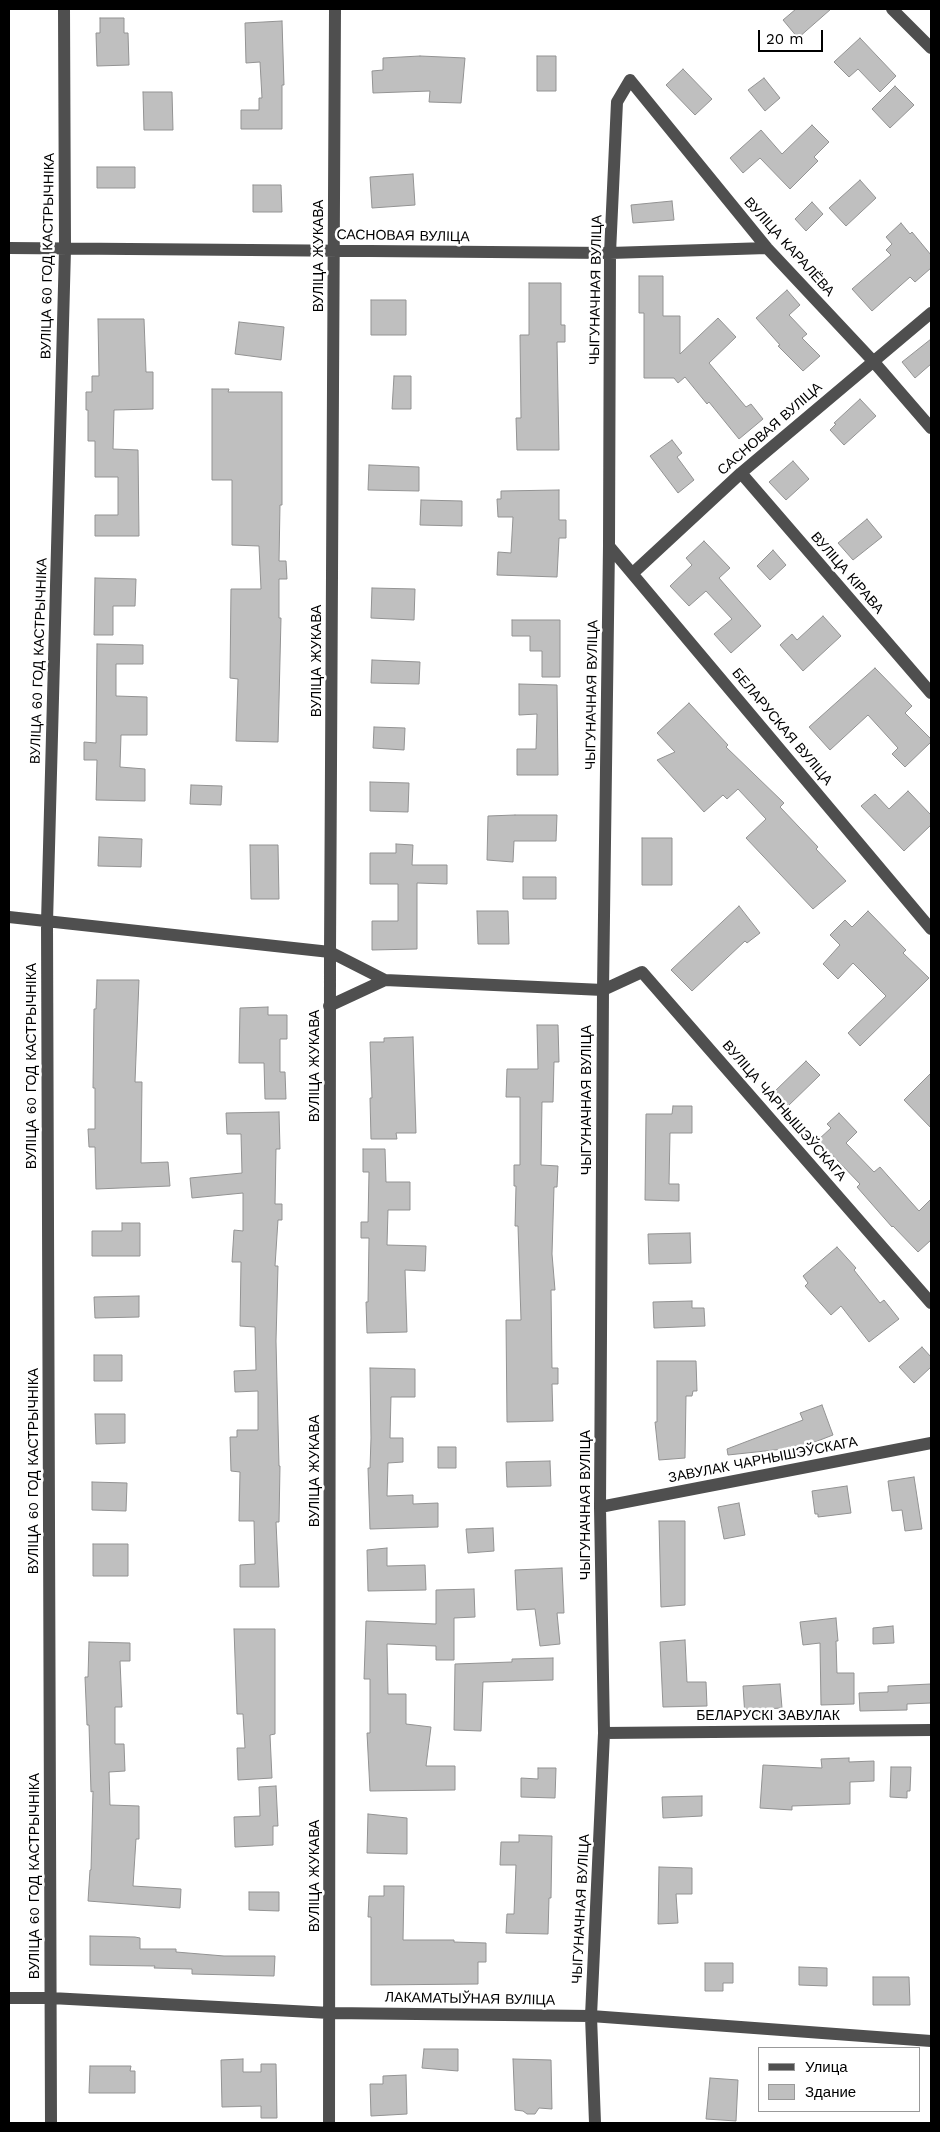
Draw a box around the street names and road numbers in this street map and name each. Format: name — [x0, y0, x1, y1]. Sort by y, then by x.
street label: ВУЛІЦА 60 ГОД КАСТРЫЧНІКА — [38, 153, 58, 359]
street label: ВУЛІЦА КАРАЛЁВА — [740, 194, 838, 300]
street label: ВУЛІЦА ЖУКАВА — [311, 200, 327, 312]
street label: ЧЫГУНАЧНАЯ ВУЛІЦА — [586, 215, 606, 365]
street label: САСНОВАЯ ВУЛІЦА — [336, 226, 470, 246]
street label: САСНОВАЯ ВУЛІЦА — [714, 379, 826, 479]
street label: ВУЛІЦА КІРАВА — [807, 529, 887, 617]
street label: ВУЛІЦА 60 ГОД КАСТРЫЧНІКА — [27, 558, 51, 764]
street label: ВУЛІЦА ЖУКАВА — [309, 605, 325, 717]
street label: ЧЫГУНАЧНАЯ ВУЛІЦА — [582, 620, 602, 770]
street label: БЕЛАРУСКАЯ ВУЛІЦА — [728, 665, 836, 789]
street label: ВУЛІЦА 60 ГОД КАСТРЫЧНІКА — [24, 963, 40, 1169]
street label: ВУЛІЦА ЖУКАВА — [307, 1010, 323, 1122]
street label: ЧЫГУНАЧНАЯ ВУЛІЦА — [579, 1025, 595, 1175]
street label: ВУЛІЦА ЧАРНЫШЭЎСКАГА — [718, 1037, 850, 1185]
street label: ВУЛІЦА 60 ГОД КАСТРЫЧНІКА — [26, 1368, 42, 1574]
street label: ВУЛІЦА ЖУКАВА — [307, 1415, 323, 1527]
street label: ЧЫГУНАЧНАЯ ВУЛІЦА — [578, 1430, 594, 1580]
street label: ЗАВУЛАК ЧАРНЫШЭЎСКАГА — [667, 1433, 859, 1487]
street label: БЕЛАРУСКІ ЗАВУЛАК — [696, 1708, 840, 1724]
street label: ВУЛІЦА 60 ГОД КАСТРЫЧНІКА — [27, 1773, 43, 1979]
street label: ВУЛІЦА ЖУКАВА — [307, 1820, 323, 1932]
street label: ЧЫГУНАЧНАЯ ВУЛІЦА — [569, 1834, 593, 1984]
street label: ЛАКАМАТЫЎНАЯ ВУЛІЦА — [385, 1989, 555, 2009]

